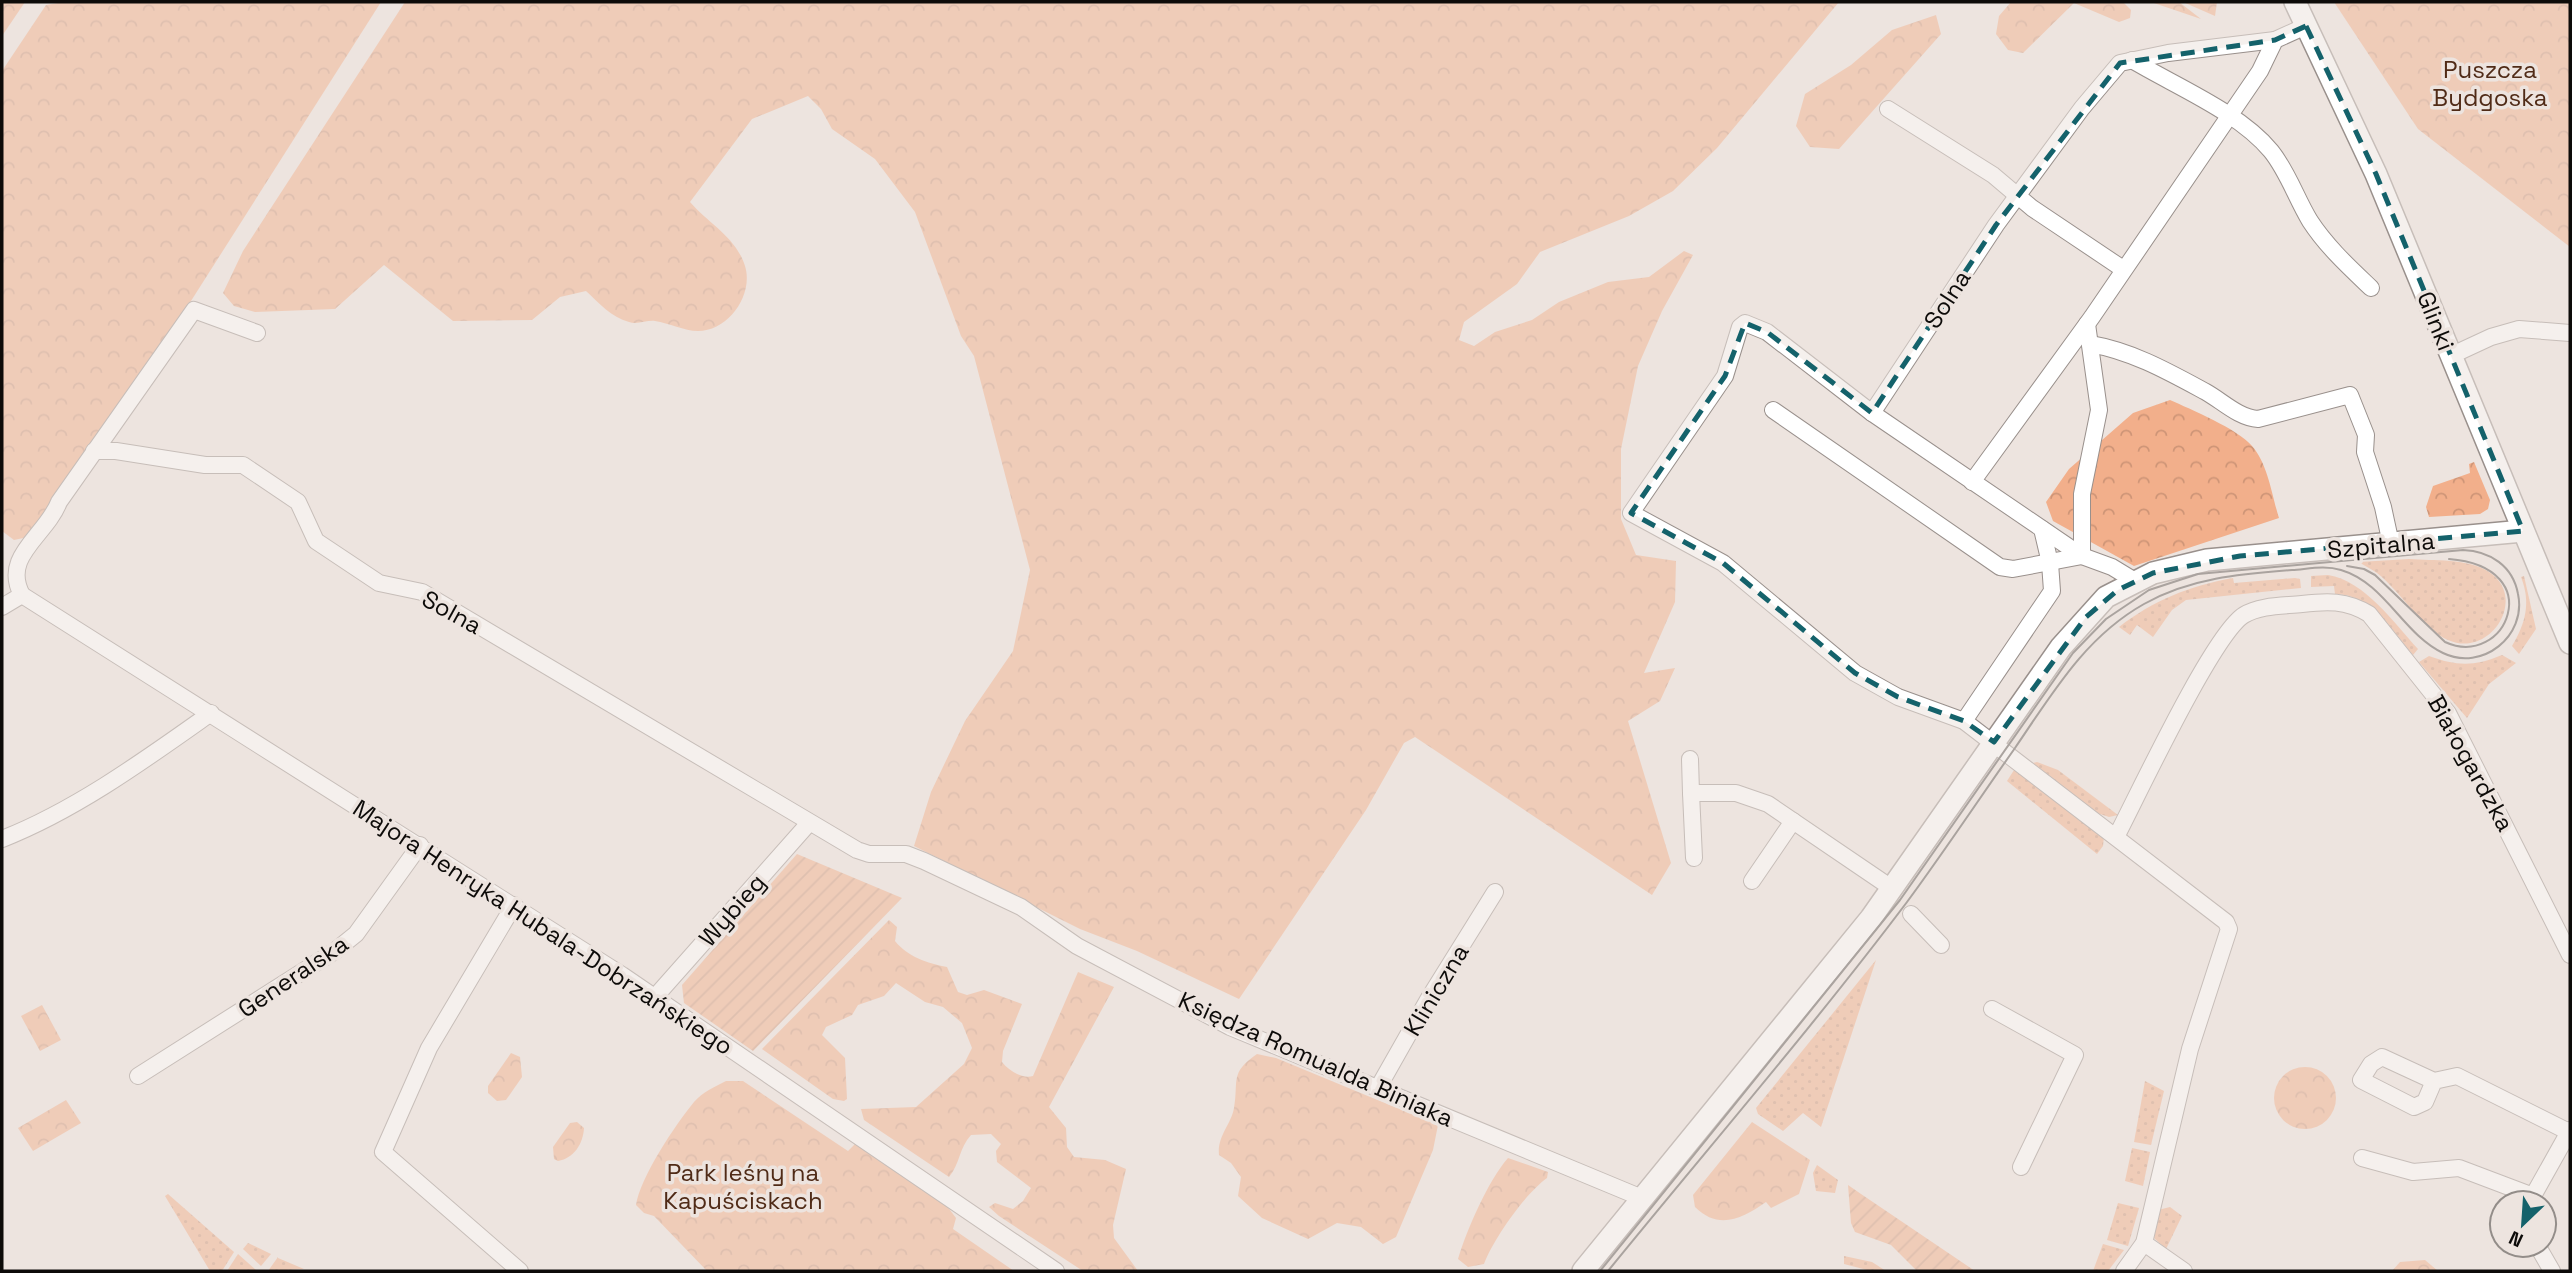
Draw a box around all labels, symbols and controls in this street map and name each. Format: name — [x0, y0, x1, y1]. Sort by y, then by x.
park label: Puszcza Bydgoska — [2432, 54, 2548, 113]
street label: Solna — [1917, 264, 1978, 334]
street label: Glinki — [2410, 287, 2462, 355]
street label: Szpitalna — [2326, 525, 2436, 565]
street label: Solna — [417, 583, 488, 641]
street label: Białogardzka — [2421, 689, 2521, 837]
street label: Majora Henryka Hubala-Dobrzańskiego — [347, 792, 739, 1062]
street label: Wybieg — [692, 867, 772, 953]
street label: Generalska — [232, 928, 354, 1024]
street label: Kliniczna — [1396, 938, 1476, 1042]
street label: Księdza Romualda Biniaka — [1174, 984, 1458, 1134]
park label: Park leśny na Kapuściskach — [663, 1157, 823, 1216]
north arrow — [2488, 1189, 2558, 1259]
text: N — [2505, 1225, 2527, 1253]

